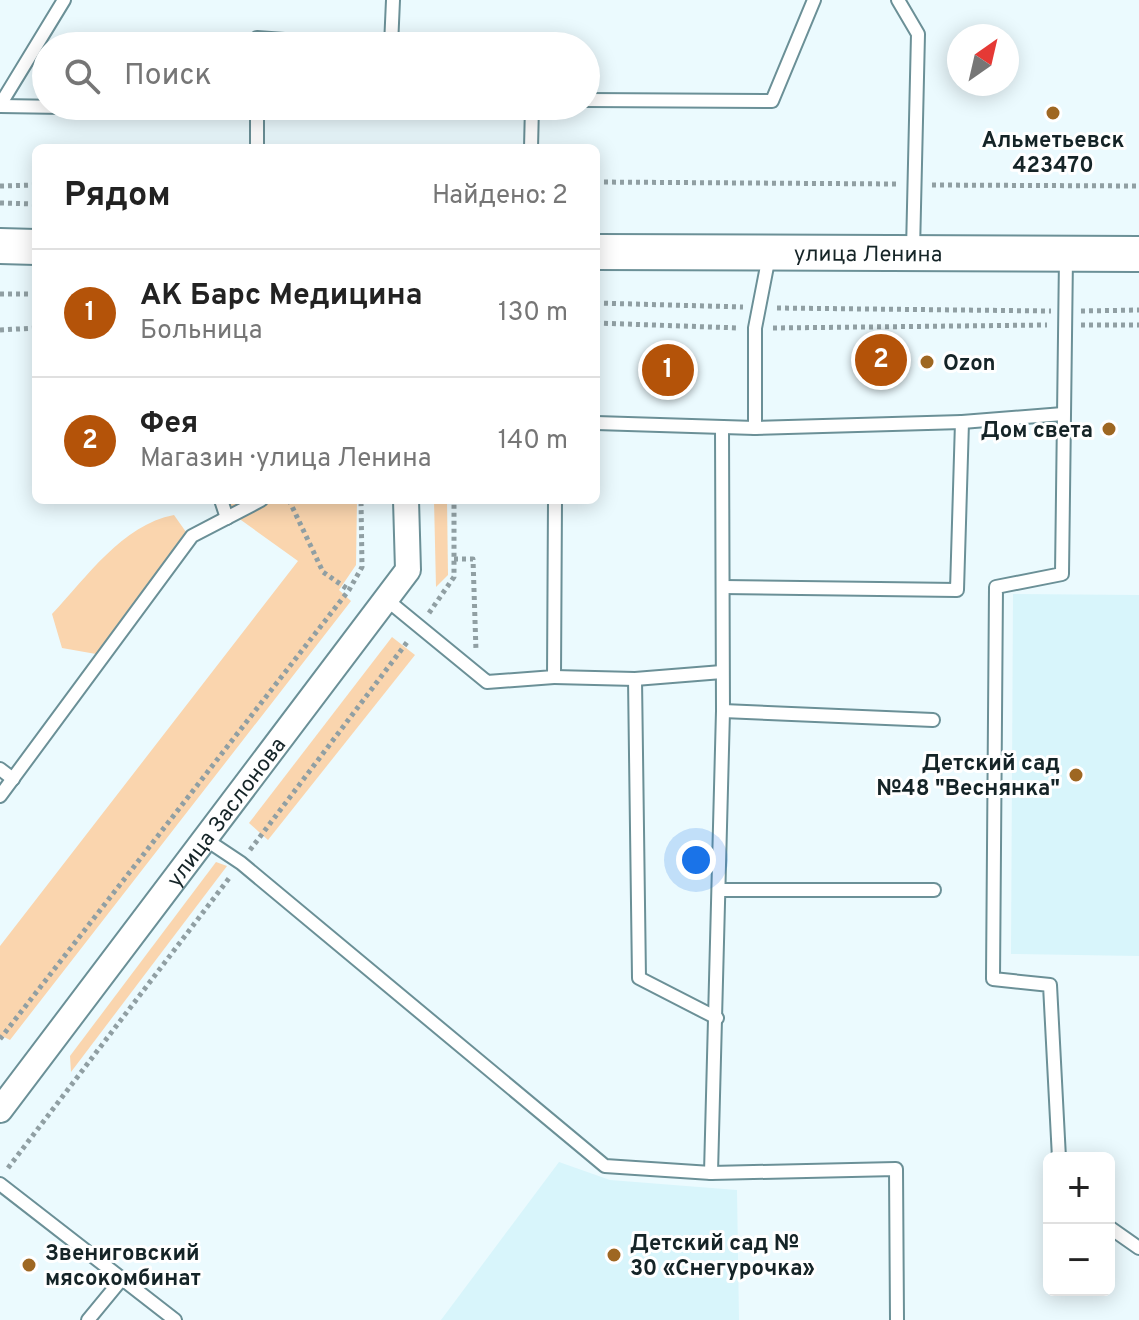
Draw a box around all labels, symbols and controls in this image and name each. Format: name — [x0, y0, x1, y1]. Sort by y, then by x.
north arrow — [947, 24, 1019, 96]
search box — [32, 32, 600, 120]
icon: search — [60, 54, 104, 98]
text: Поиск — [124, 58, 212, 95]
marker: Альметьевск 423470 — [1044, 104, 1062, 122]
place label: Альметьевск 423470 — [981, 128, 1125, 180]
text: Рядом — [64, 175, 171, 218]
text: Найдено: 2 — [432, 180, 568, 213]
street label: улица Ленина — [794, 242, 942, 269]
text: АК Барс Медицина — [140, 278, 422, 315]
text: 1 — [85, 297, 95, 330]
text: 130 m — [498, 297, 568, 330]
text: Больница — [140, 315, 262, 348]
pin: 2 — [855, 330, 907, 390]
pin: 1 — [642, 340, 694, 400]
place label: Ozon — [943, 351, 996, 378]
marker: Ozon — [918, 353, 936, 371]
text: Фея — [140, 406, 198, 443]
place label: Дом света — [981, 418, 1093, 445]
marker: Дом света — [1100, 420, 1118, 438]
text: 2 — [82, 425, 98, 458]
text: 140 m — [498, 425, 568, 458]
text: Магазин · улица Ленина — [140, 443, 431, 476]
street label: улица Заслонова — [162, 733, 293, 893]
place label: Детский сад №48 "Веснянка" — [876, 751, 1060, 803]
marker: Детский сад №48 "Веснянка" — [1067, 766, 1085, 784]
your location — [676, 840, 716, 880]
map controls — [1043, 1152, 1115, 1296]
button: + — [1043, 1152, 1115, 1224]
button: − — [1043, 1224, 1115, 1296]
place label: Детский сад № 30 «Снегурочка» — [630, 1231, 815, 1283]
place label: Звениговский мясокомбинат — [45, 1241, 201, 1293]
marker: Детский сад № 30 «Снегурочка» — [605, 1246, 623, 1264]
marker: Звениговский мясокомбинат — [20, 1256, 38, 1274]

